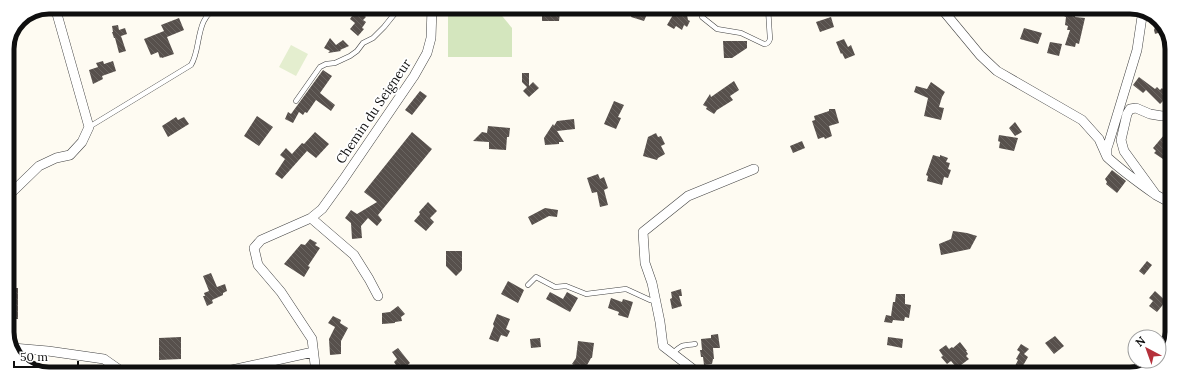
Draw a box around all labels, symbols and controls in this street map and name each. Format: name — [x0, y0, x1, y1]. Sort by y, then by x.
street label: Chemin du Seigneur — [332, 55, 415, 167]
north arrow — [1127, 329, 1167, 369]
text: N — [1133, 333, 1149, 350]
scale bar — [14, 343, 78, 369]
text: 50 m — [20, 349, 48, 364]

